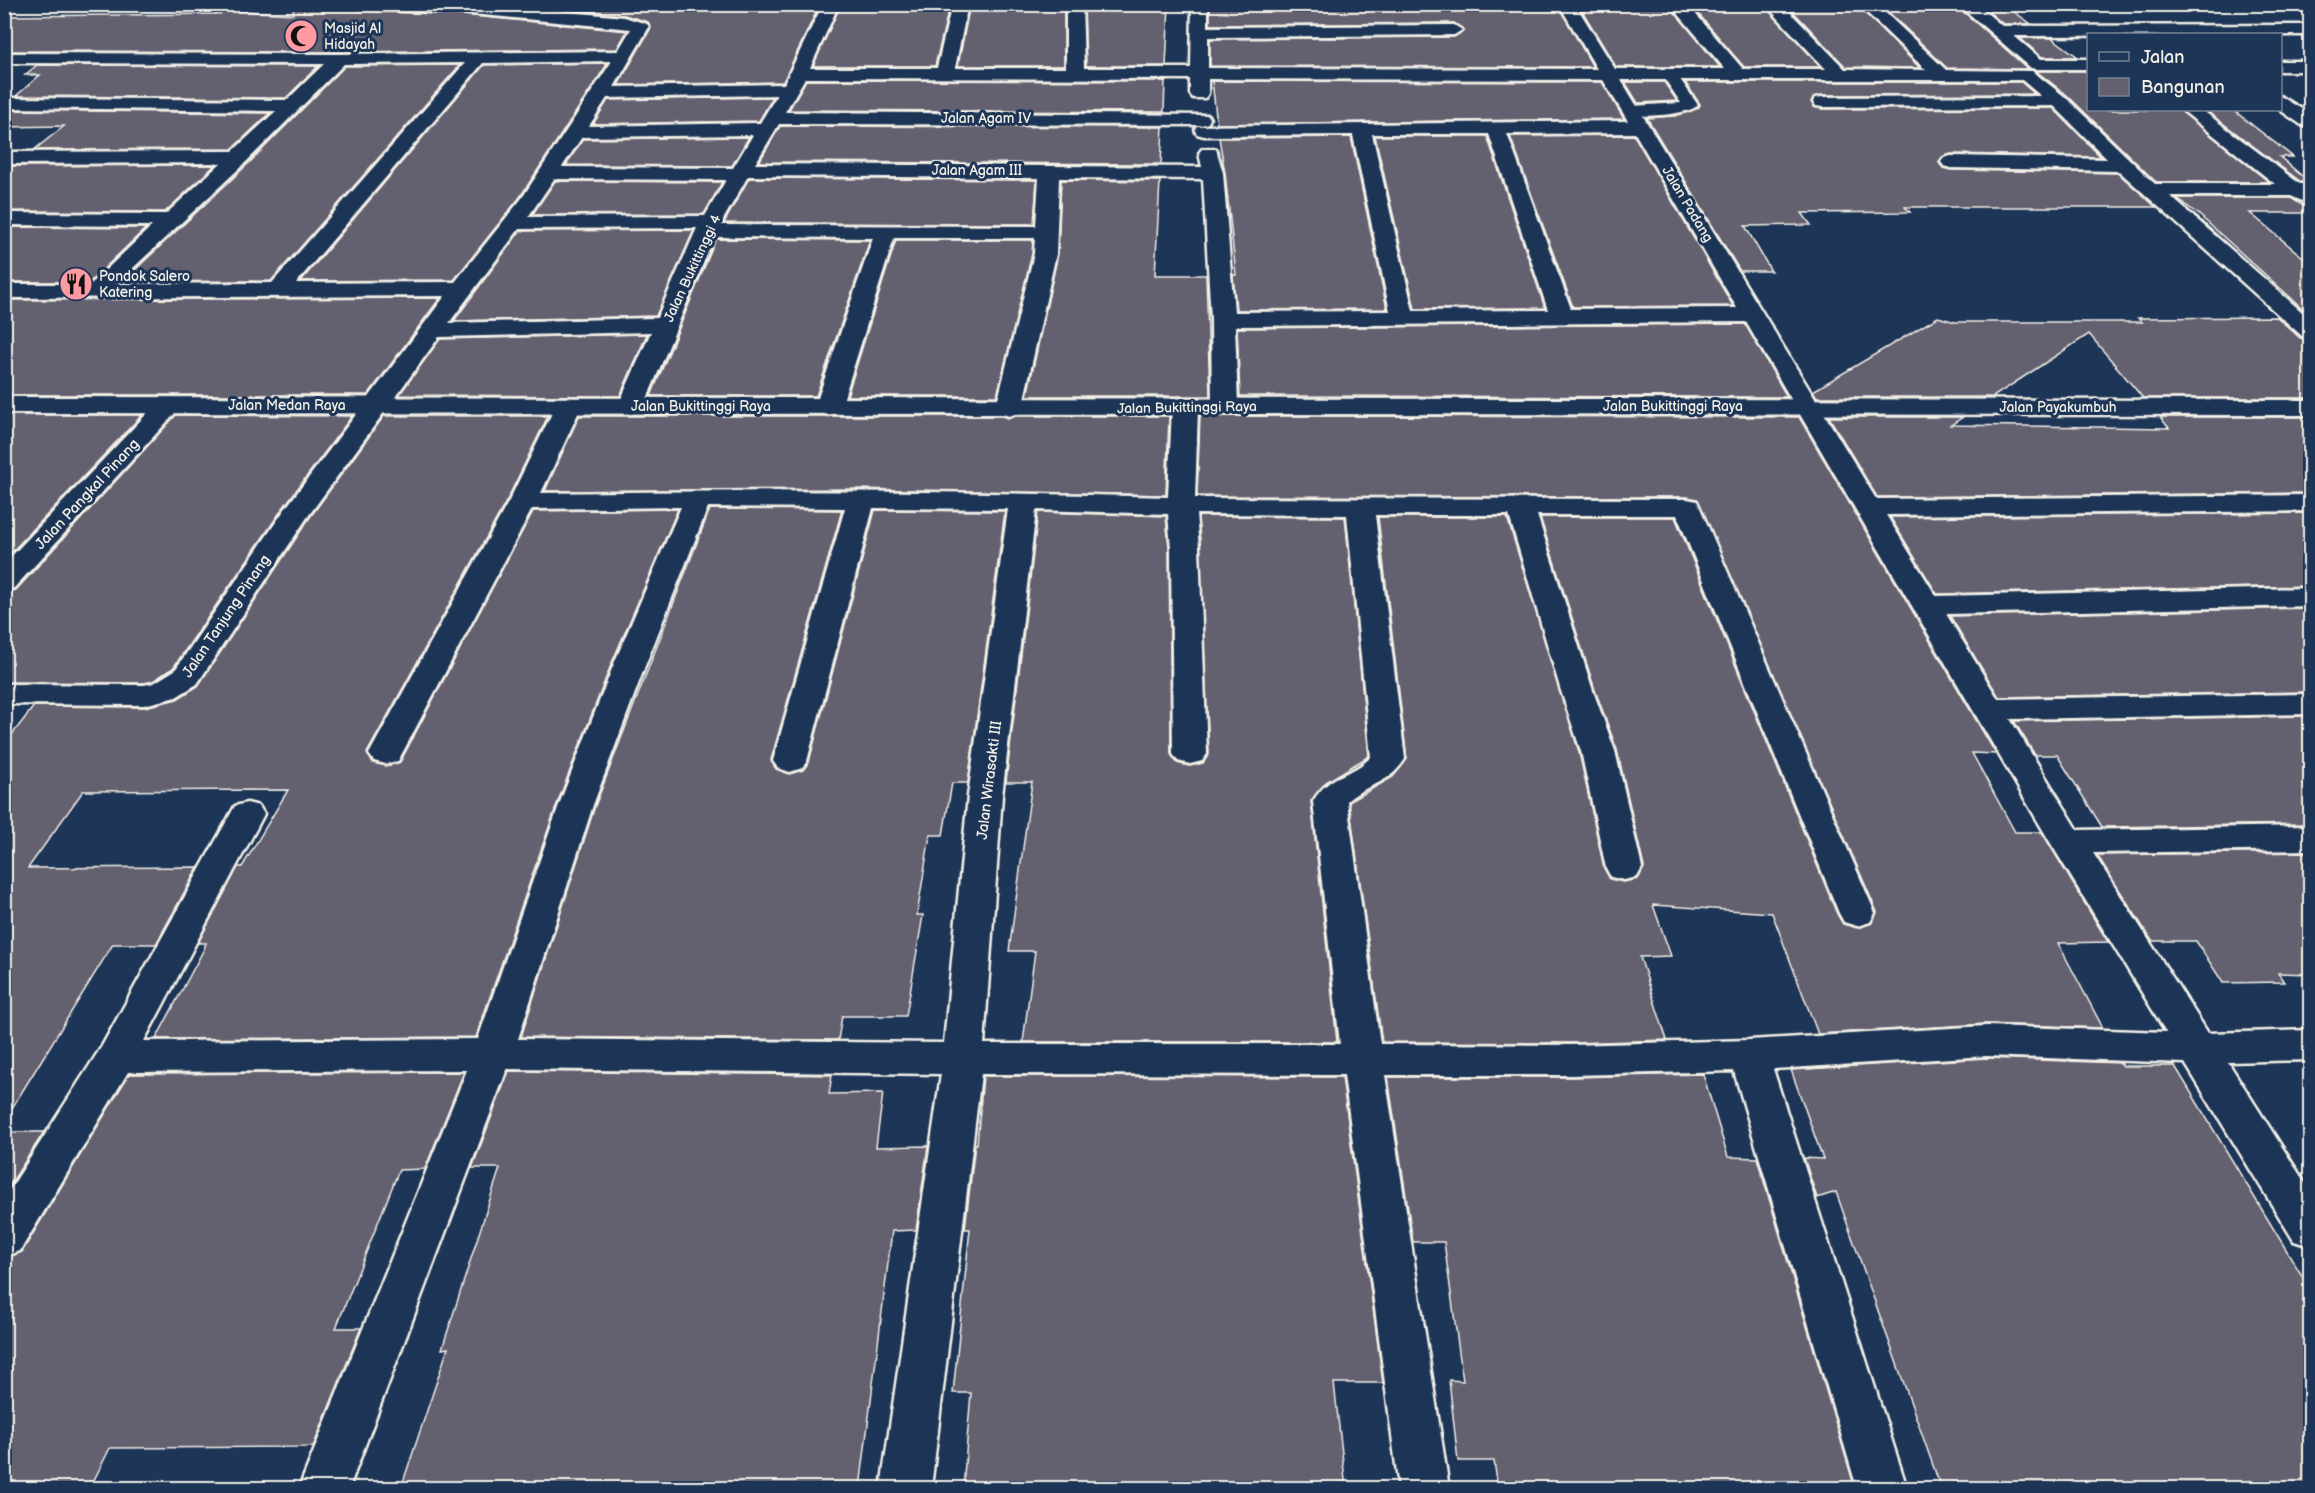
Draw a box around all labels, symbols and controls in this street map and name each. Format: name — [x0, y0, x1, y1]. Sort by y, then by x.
mosque icon: Masjid Al Hidayah — [283, 18, 319, 54]
place label: Masjid Al Hidayah — [324, 20, 381, 53]
legend — [2087, 33, 2282, 111]
text: Jalan — [2141, 47, 2184, 68]
text: Bangunan — [2141, 77, 2225, 98]
street label: Jalan Agam IV — [941, 110, 1031, 127]
street label: Jalan Agam III — [932, 162, 1022, 179]
street label: Jalan Padang — [1658, 163, 1717, 245]
street label: Jalan Bukittinggi 4 — [660, 211, 725, 325]
restaurant icon: Pondok Salero Katering — [58, 266, 94, 302]
place label: Pondok Salero Katering — [99, 268, 190, 301]
street label: Jalan Medan Raya — [228, 397, 346, 414]
street label: Jalan Bukittinggi Raya — [631, 398, 771, 415]
street label: Jalan Bukittinggi Raya — [1117, 398, 1257, 417]
street label: Jalan Bukittinggi Raya — [1603, 398, 1743, 415]
street label: Jalan Payakumbuh — [1999, 399, 2117, 416]
street label: Jalan Pangkal Pinang — [31, 435, 144, 554]
street label: Jalan Tanjung Pinang — [178, 551, 275, 681]
street label: Jalan Wirasakti III — [973, 719, 1006, 841]

